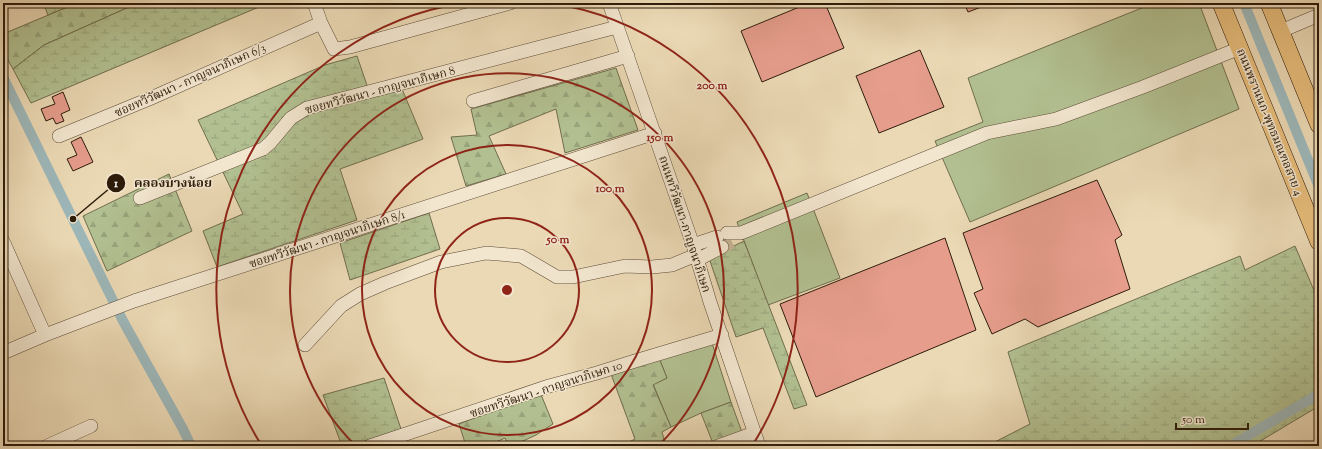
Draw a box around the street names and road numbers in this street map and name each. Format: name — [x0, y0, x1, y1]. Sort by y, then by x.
street label: ซอยทวีวัฒนา - กาญจนาภิเษก 6/3 — [112, 39, 269, 122]
street label: ถนนพรานนก-พุทธมณฑลสาย 4 — [1231, 46, 1307, 199]
street label: ซอยทวีวัฒนา - กาญจนาภิเษก 8 — [303, 62, 457, 120]
street label: ถนนทวีวัฒนา-กาญจนาภิเษก — [653, 153, 715, 295]
street label: ซอยทวีวัฒนา - กาญจนาภิเษก 8/1 — [247, 206, 408, 274]
street label: ซอยทวีวัฒนา - กาญจนาภิเษก 10 — [468, 357, 625, 423]

